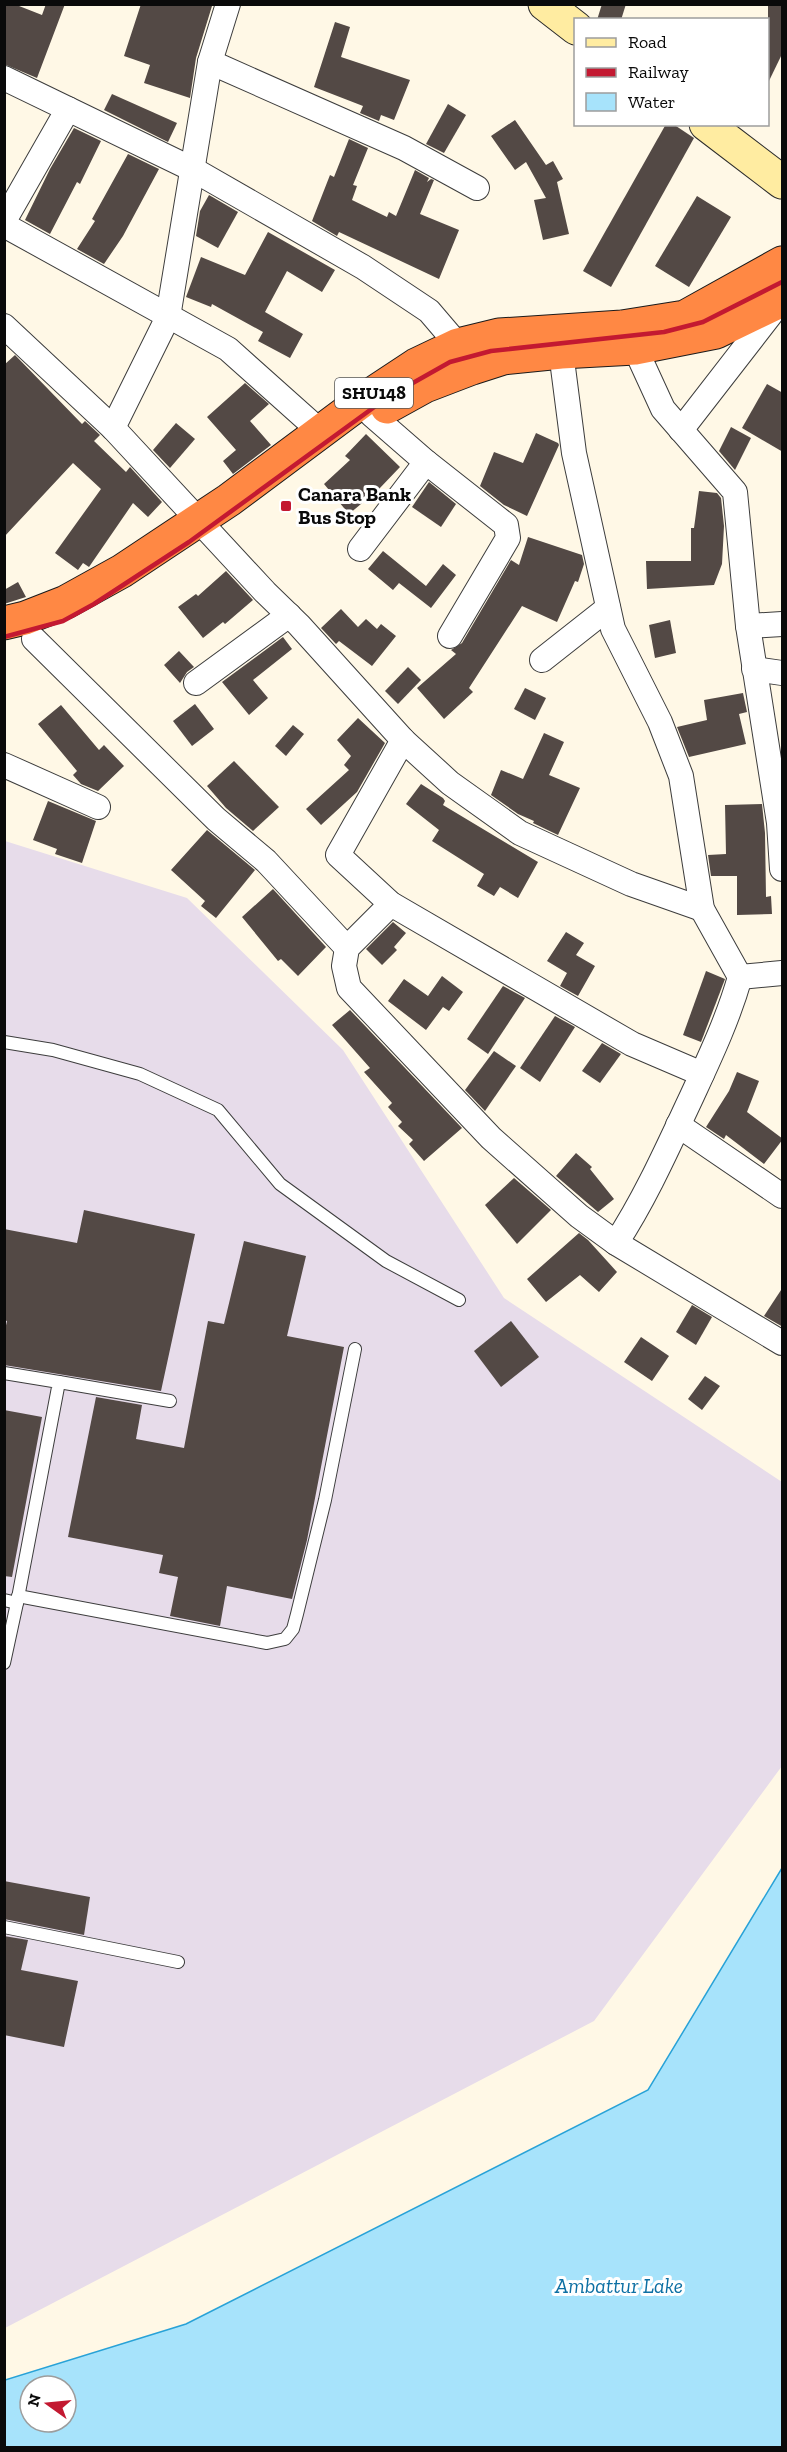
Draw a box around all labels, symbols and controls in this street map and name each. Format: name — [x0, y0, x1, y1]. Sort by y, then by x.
legend — [574, 18, 769, 126]
text: Road — [628, 31, 667, 53]
text: Railway — [628, 61, 690, 83]
text: Water — [628, 91, 675, 113]
road number: SHU148 — [335, 378, 413, 408]
place label: Canara Bank Bus Stop — [298, 482, 411, 529]
marker: Canara Bank Bus Stop — [279, 499, 293, 513]
water label: Ambattur Lake — [554, 2273, 683, 2298]
north arrow — [18, 2374, 78, 2434]
text: N — [23, 2392, 45, 2409]

